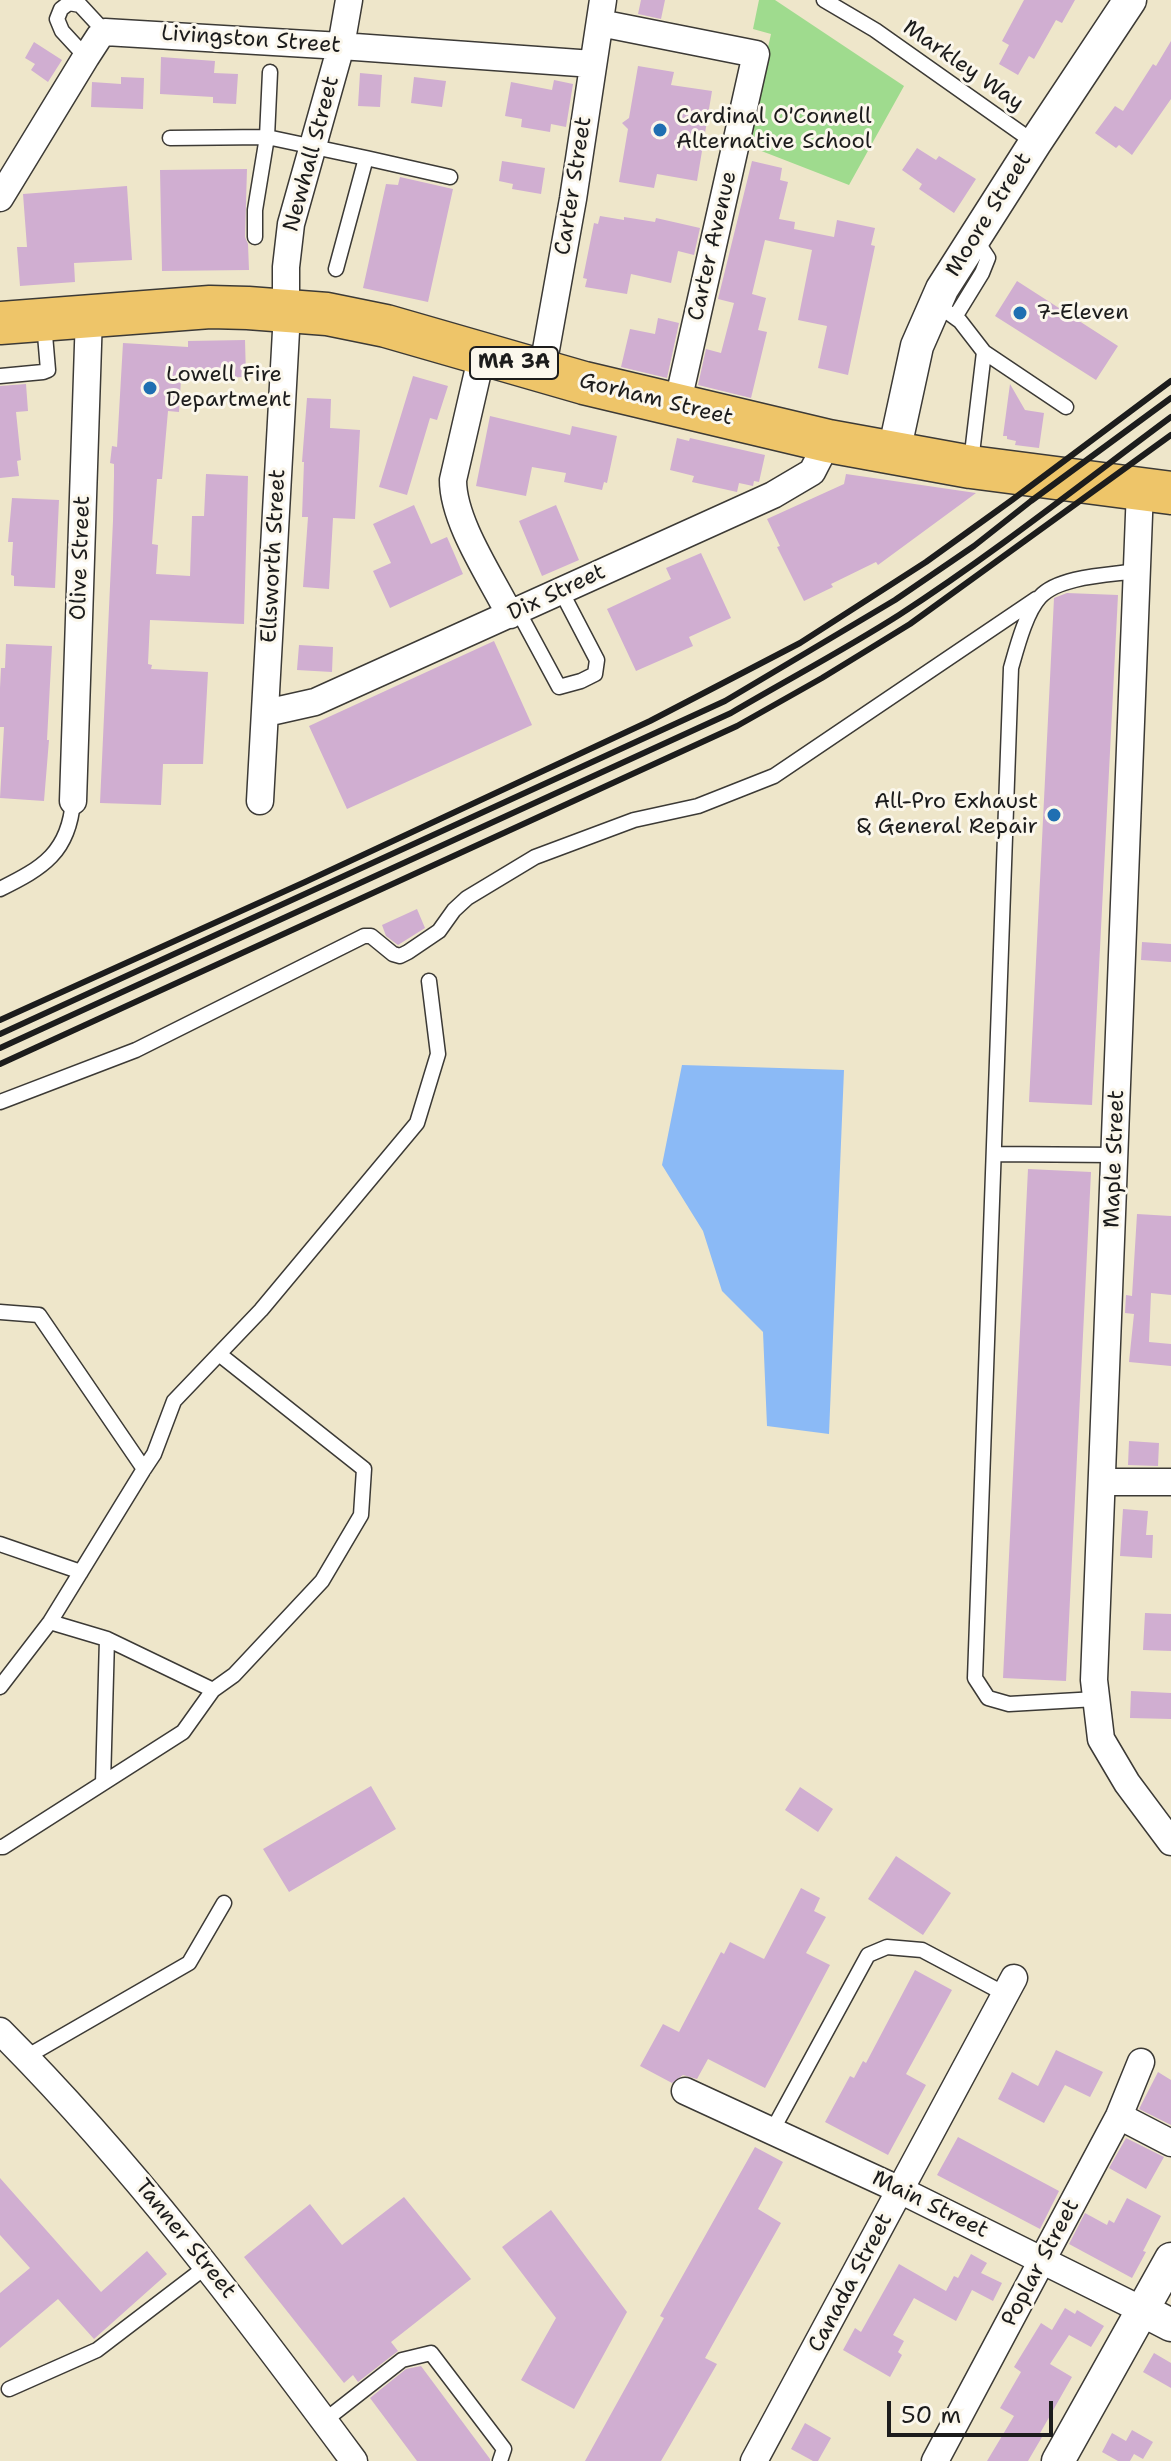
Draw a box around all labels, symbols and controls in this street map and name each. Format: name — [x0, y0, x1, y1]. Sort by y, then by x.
street label: Markley Way — [898, 15, 1028, 117]
street label: Livingston Street — [160, 21, 342, 59]
street label: Newhall Street — [279, 73, 345, 235]
place label: Cardinal O'Connell Alternative School — [676, 104, 872, 156]
street label: Carter Street — [550, 115, 598, 257]
marker: Cardinal O'Connell Alternative School — [651, 121, 669, 139]
street label: Moore Street — [940, 148, 1038, 282]
street label: Carter Avenue — [683, 169, 743, 323]
place label: 7-Eleven — [1036, 300, 1129, 326]
marker: 7-Eleven — [1011, 304, 1029, 322]
road number: MA 3A — [470, 347, 558, 379]
place label: Lowell Fire Department — [166, 362, 291, 414]
street label: Gorham Street — [576, 368, 736, 432]
marker: Lowell Fire Department — [141, 379, 159, 397]
street label: Ellsworth Street — [256, 468, 292, 644]
street label: Olive Street — [66, 495, 96, 621]
street label: Dix Street — [504, 559, 610, 627]
place label: All-Pro Exhaust & General Repair — [857, 789, 1038, 840]
marker: All-Pro Exhaust & General Repair — [1045, 806, 1063, 824]
street label: Maple Street — [1099, 1090, 1131, 1228]
street label: Main Street — [867, 2165, 993, 2245]
street label: Tanner Street — [129, 2174, 241, 2304]
street label: Poplar Street — [996, 2195, 1086, 2331]
street label: Canada Street — [803, 2209, 899, 2357]
scale bar — [891, 2385, 1057, 2435]
text: 50 m — [901, 2399, 961, 2431]

